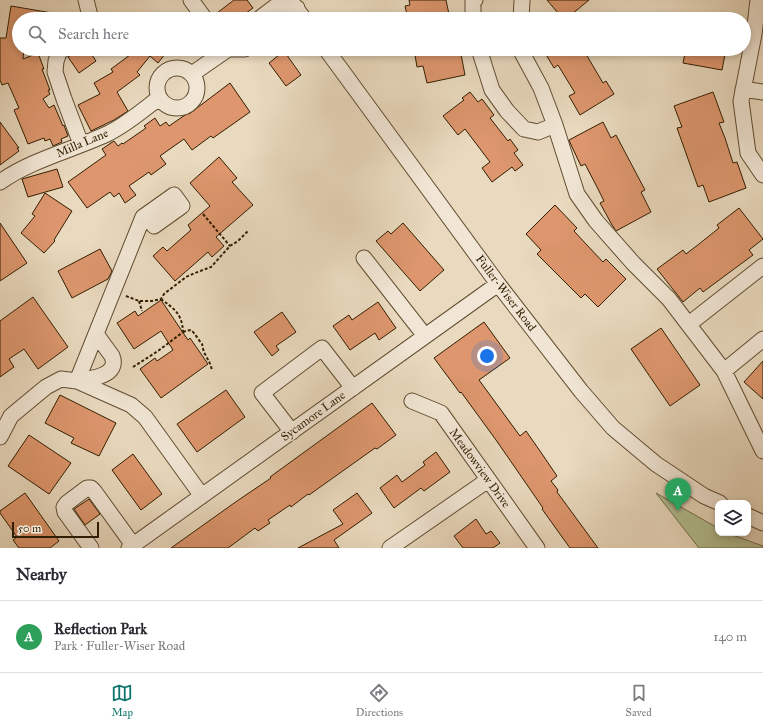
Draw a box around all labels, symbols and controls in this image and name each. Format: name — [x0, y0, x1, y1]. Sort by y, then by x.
search box — [12, 12, 751, 56]
icon: search — [26, 23, 48, 45]
text: Search here — [58, 25, 129, 43]
street label: Milla Lane — [54, 126, 110, 160]
street label: Fuller-Wiser Road — [473, 252, 539, 334]
your location — [477, 346, 497, 366]
street label: Sycamore Lane — [278, 388, 348, 444]
street label: Meadowview Drive — [447, 426, 513, 510]
pin: A — [665, 478, 691, 511]
map controls — [715, 500, 751, 536]
button: layers — [715, 500, 751, 536]
scale bar — [12, 520, 99, 539]
text: 50 m — [18, 522, 41, 535]
text: Nearby — [16, 564, 67, 585]
text: Reflection Park — [54, 620, 147, 638]
text: A — [25, 629, 33, 645]
text: 140 m — [713, 629, 747, 645]
text: Park · Fuller-Wiser Road — [54, 638, 185, 654]
tab: Map — [111, 682, 133, 719]
tab: Directions — [356, 682, 403, 719]
tab: Saved — [626, 682, 652, 719]

